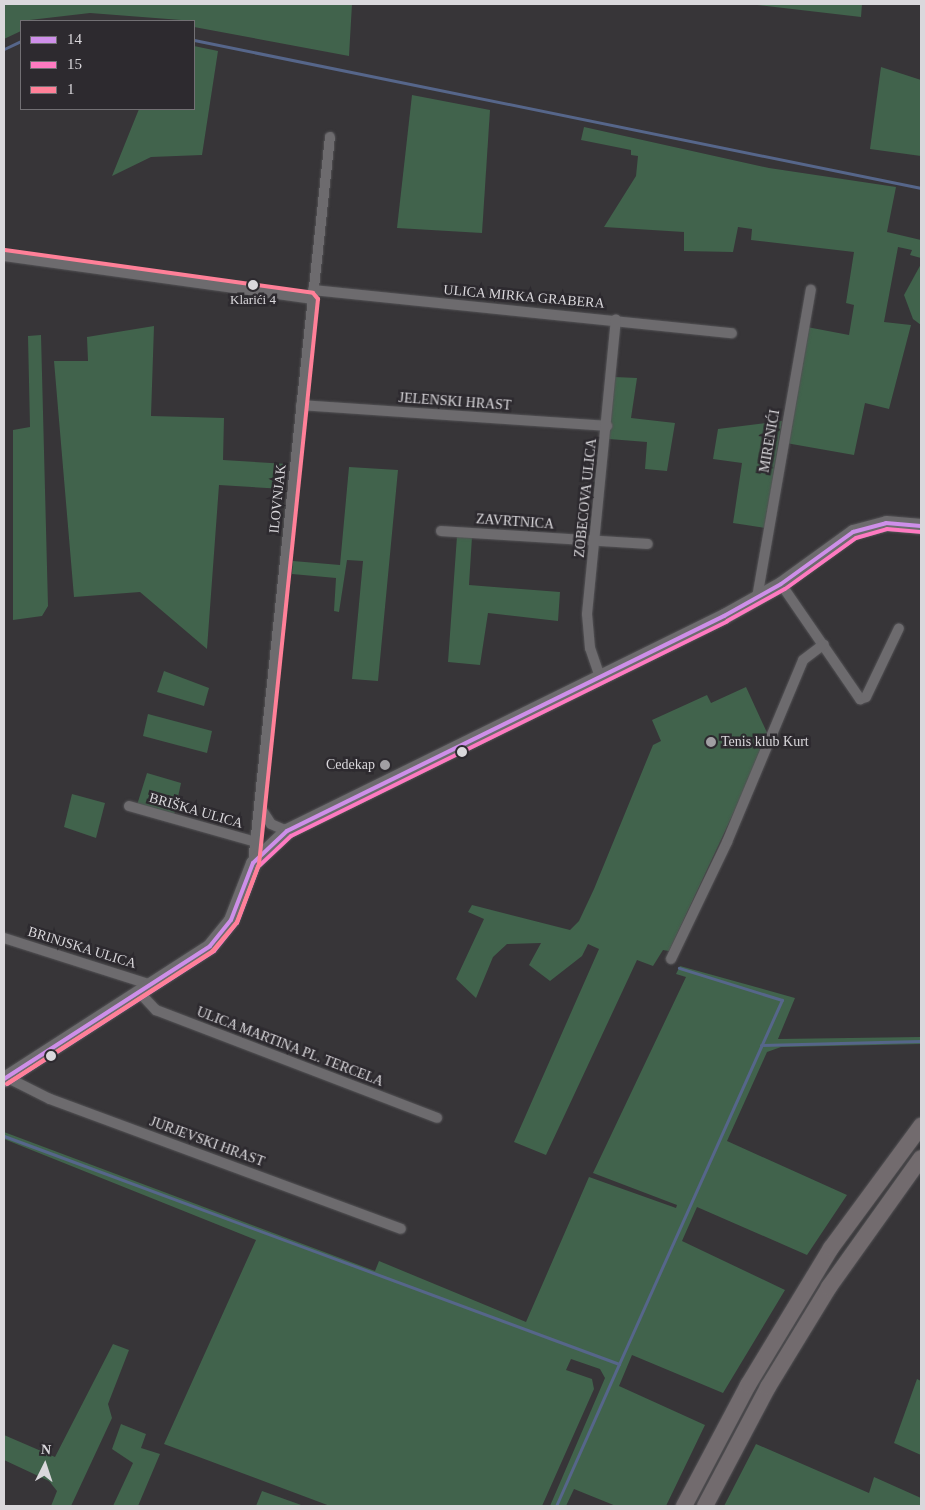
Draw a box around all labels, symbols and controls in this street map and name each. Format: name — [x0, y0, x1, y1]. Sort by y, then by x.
legend — [20, 20, 195, 110]
text: 14 — [67, 31, 82, 47]
text: 15 — [67, 56, 82, 72]
text: 1 — [67, 81, 75, 97]
marker: Klarići 4 — [248, 280, 258, 290]
street label: ULICA MIRKA GRABERA — [442, 282, 606, 312]
place label: Klarići 4 — [230, 292, 276, 308]
street label: JELENSKI HRAST — [398, 390, 512, 414]
street label: MIRENIĆI — [756, 408, 784, 474]
street label: ZOBECOVA ULICA — [571, 437, 601, 559]
street label: ILOVNJAK — [266, 464, 290, 534]
street label: ZAVRTNICA — [475, 511, 555, 533]
place label: Tenis klub Kurt — [721, 734, 809, 750]
marker: Tenis klub Kurt — [705, 736, 717, 748]
unlabelled marker — [457, 747, 467, 757]
place label: Cedekap — [326, 757, 375, 773]
marker: Cedekap — [379, 759, 391, 771]
street label: BRIŠKA ULICA — [147, 789, 245, 833]
street label: BRINJSKA ULICA — [25, 923, 139, 973]
street label: ULICA MARTINA PL. TERCELA — [193, 1003, 387, 1091]
unlabelled marker — [46, 1051, 56, 1061]
street label: JURJEVSKI HRAST — [147, 1113, 267, 1171]
north arrow — [20, 1440, 70, 1490]
text: N — [41, 1442, 52, 1457]

